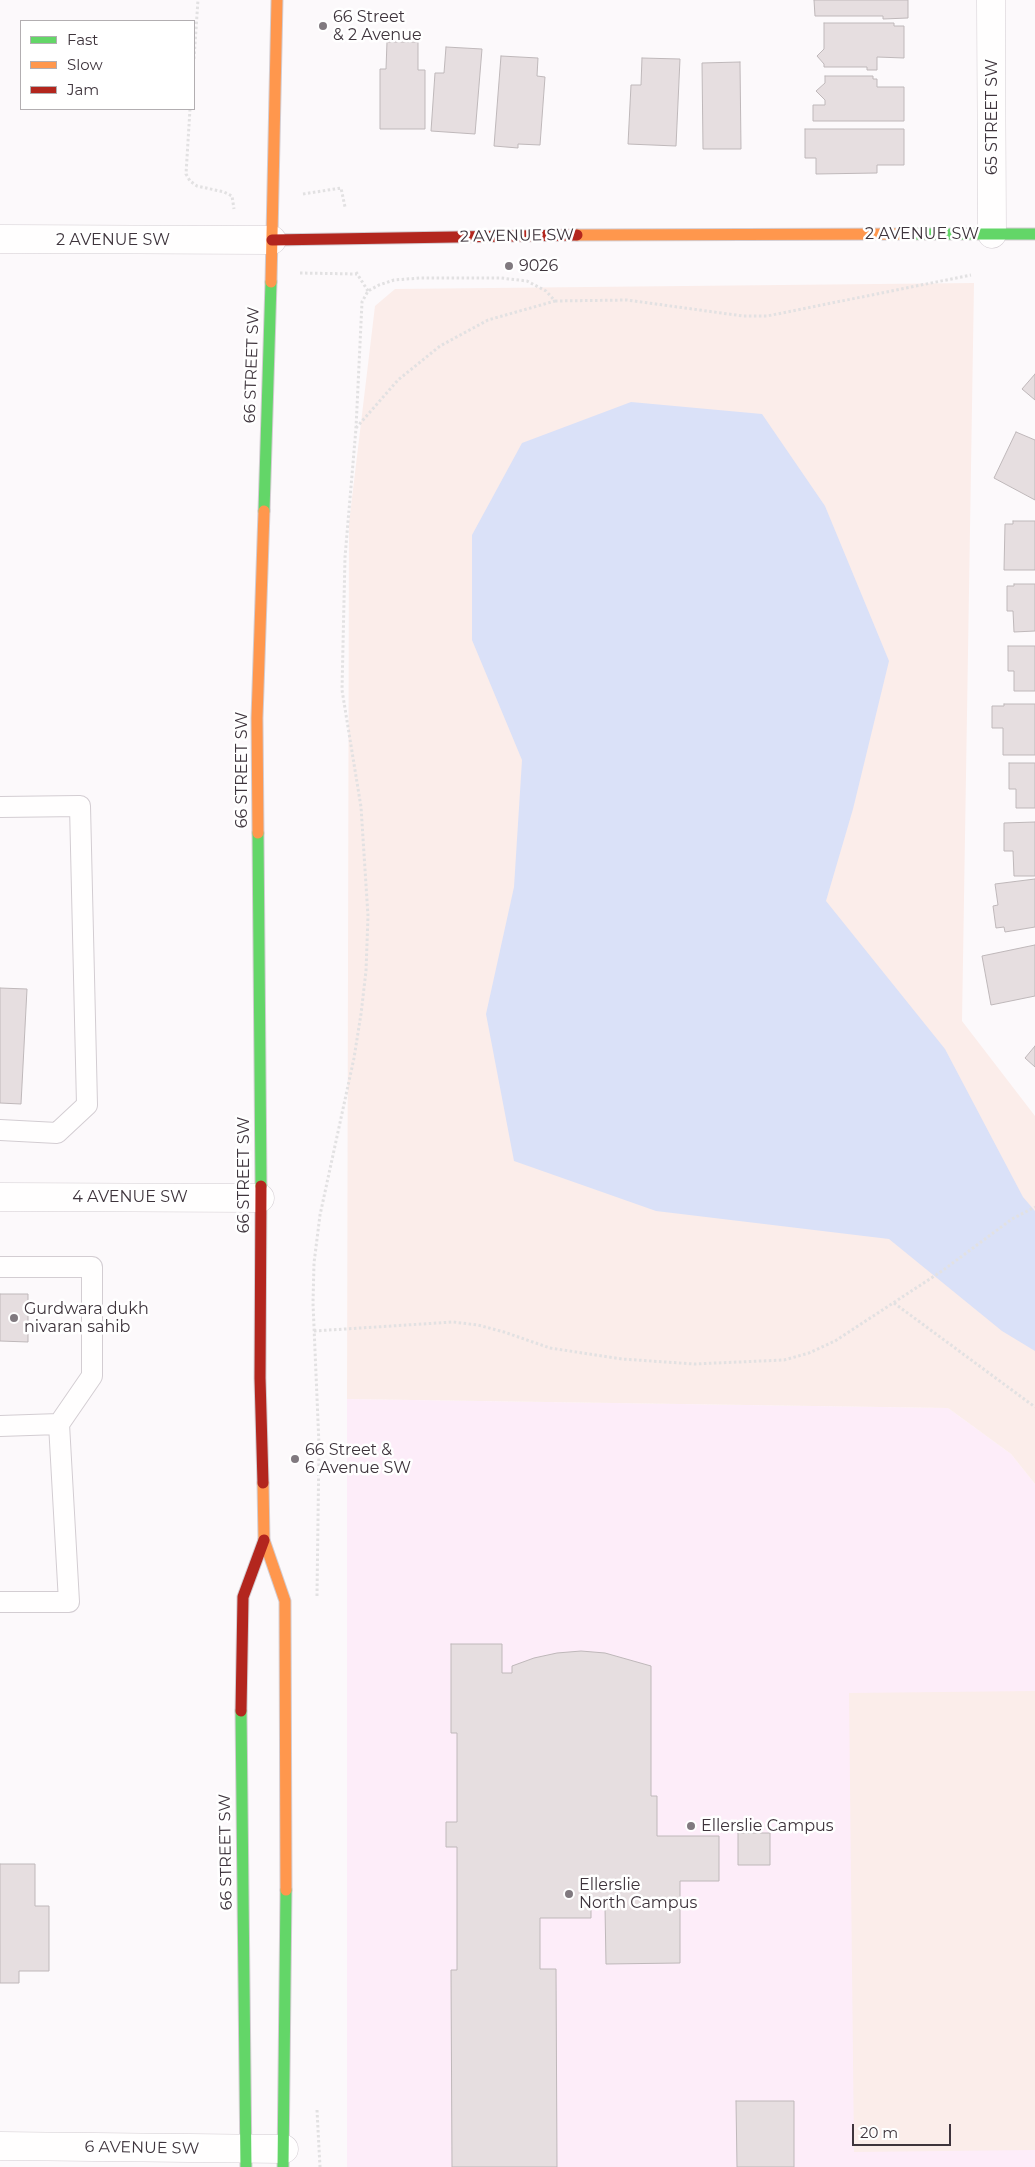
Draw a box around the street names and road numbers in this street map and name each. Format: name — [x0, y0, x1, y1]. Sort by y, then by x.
street label: 65 STREET SW — [982, 59, 1002, 175]
street label: 2 AVENUE SW — [865, 224, 979, 244]
street label: 2 AVENUE SW — [460, 225, 574, 247]
street label: 2 AVENUE SW — [56, 230, 170, 250]
street label: 66 STREET SW — [240, 306, 264, 424]
street label: 66 STREET SW — [232, 712, 252, 828]
street label: 66 STREET SW — [234, 1117, 254, 1233]
street label: 4 AVENUE SW — [72, 1187, 188, 1207]
street label: 66 STREET SW — [215, 1794, 237, 1910]
street label: 6 AVENUE SW — [85, 2137, 199, 2159]

